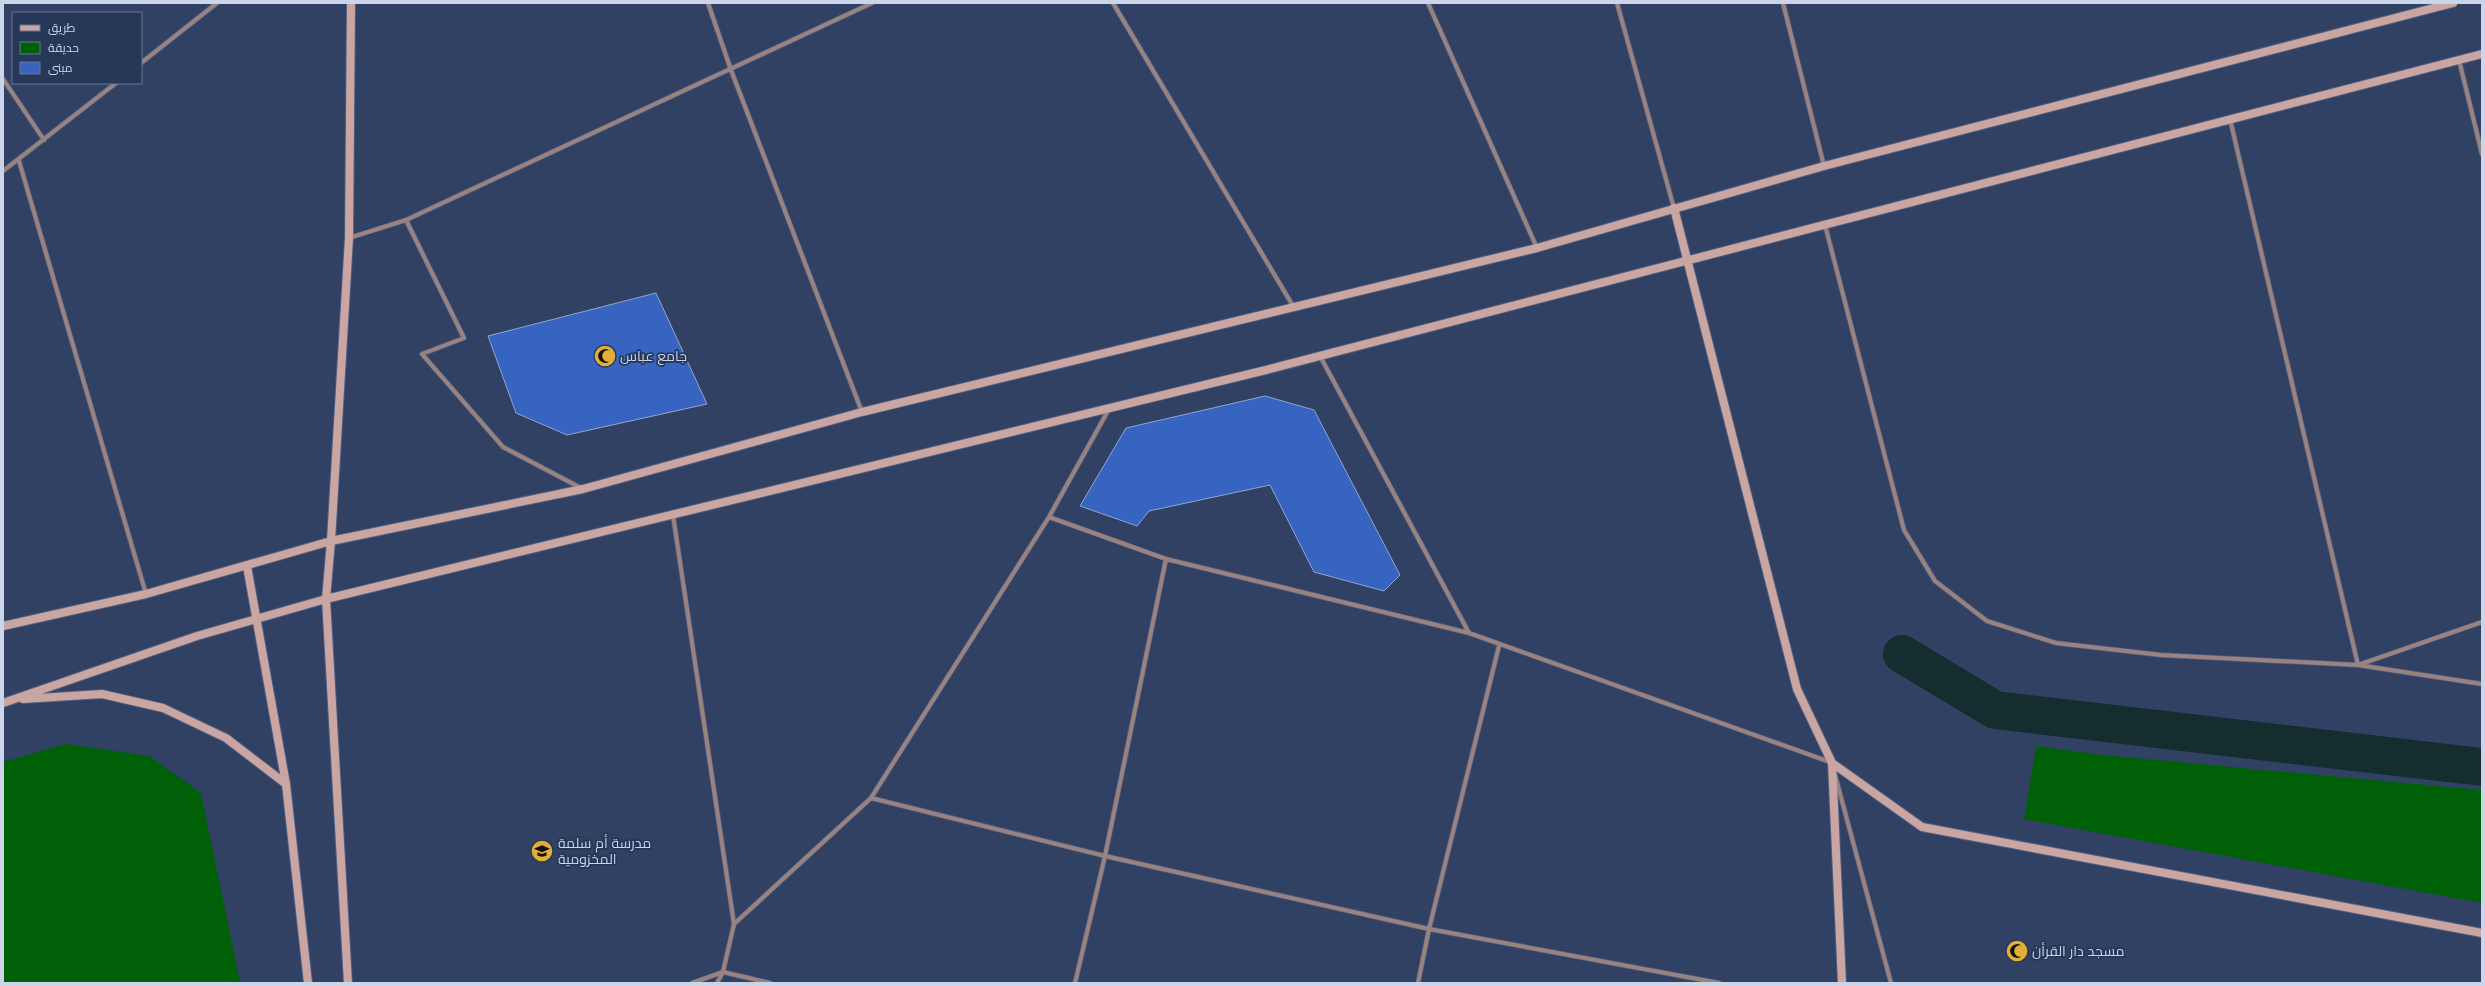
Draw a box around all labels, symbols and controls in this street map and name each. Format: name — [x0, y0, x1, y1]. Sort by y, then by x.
legend — [12, 12, 142, 84]
text: طريق — [48, 20, 76, 36]
text: حديقة — [48, 40, 79, 56]
text: مبنى — [48, 60, 73, 76]
mosque icon: جامع عباس — [592, 343, 618, 369]
place label: جامع عباس — [620, 347, 687, 365]
place label: مدرسة أم سلمة المخزومية — [558, 834, 651, 868]
school or university icon: مدرسة أم سلمة المخزومية — [529, 838, 555, 864]
mosque icon: مسجد دار القرأن — [2004, 938, 2030, 964]
place label: مسجد دار القرأن — [2032, 942, 2124, 960]

